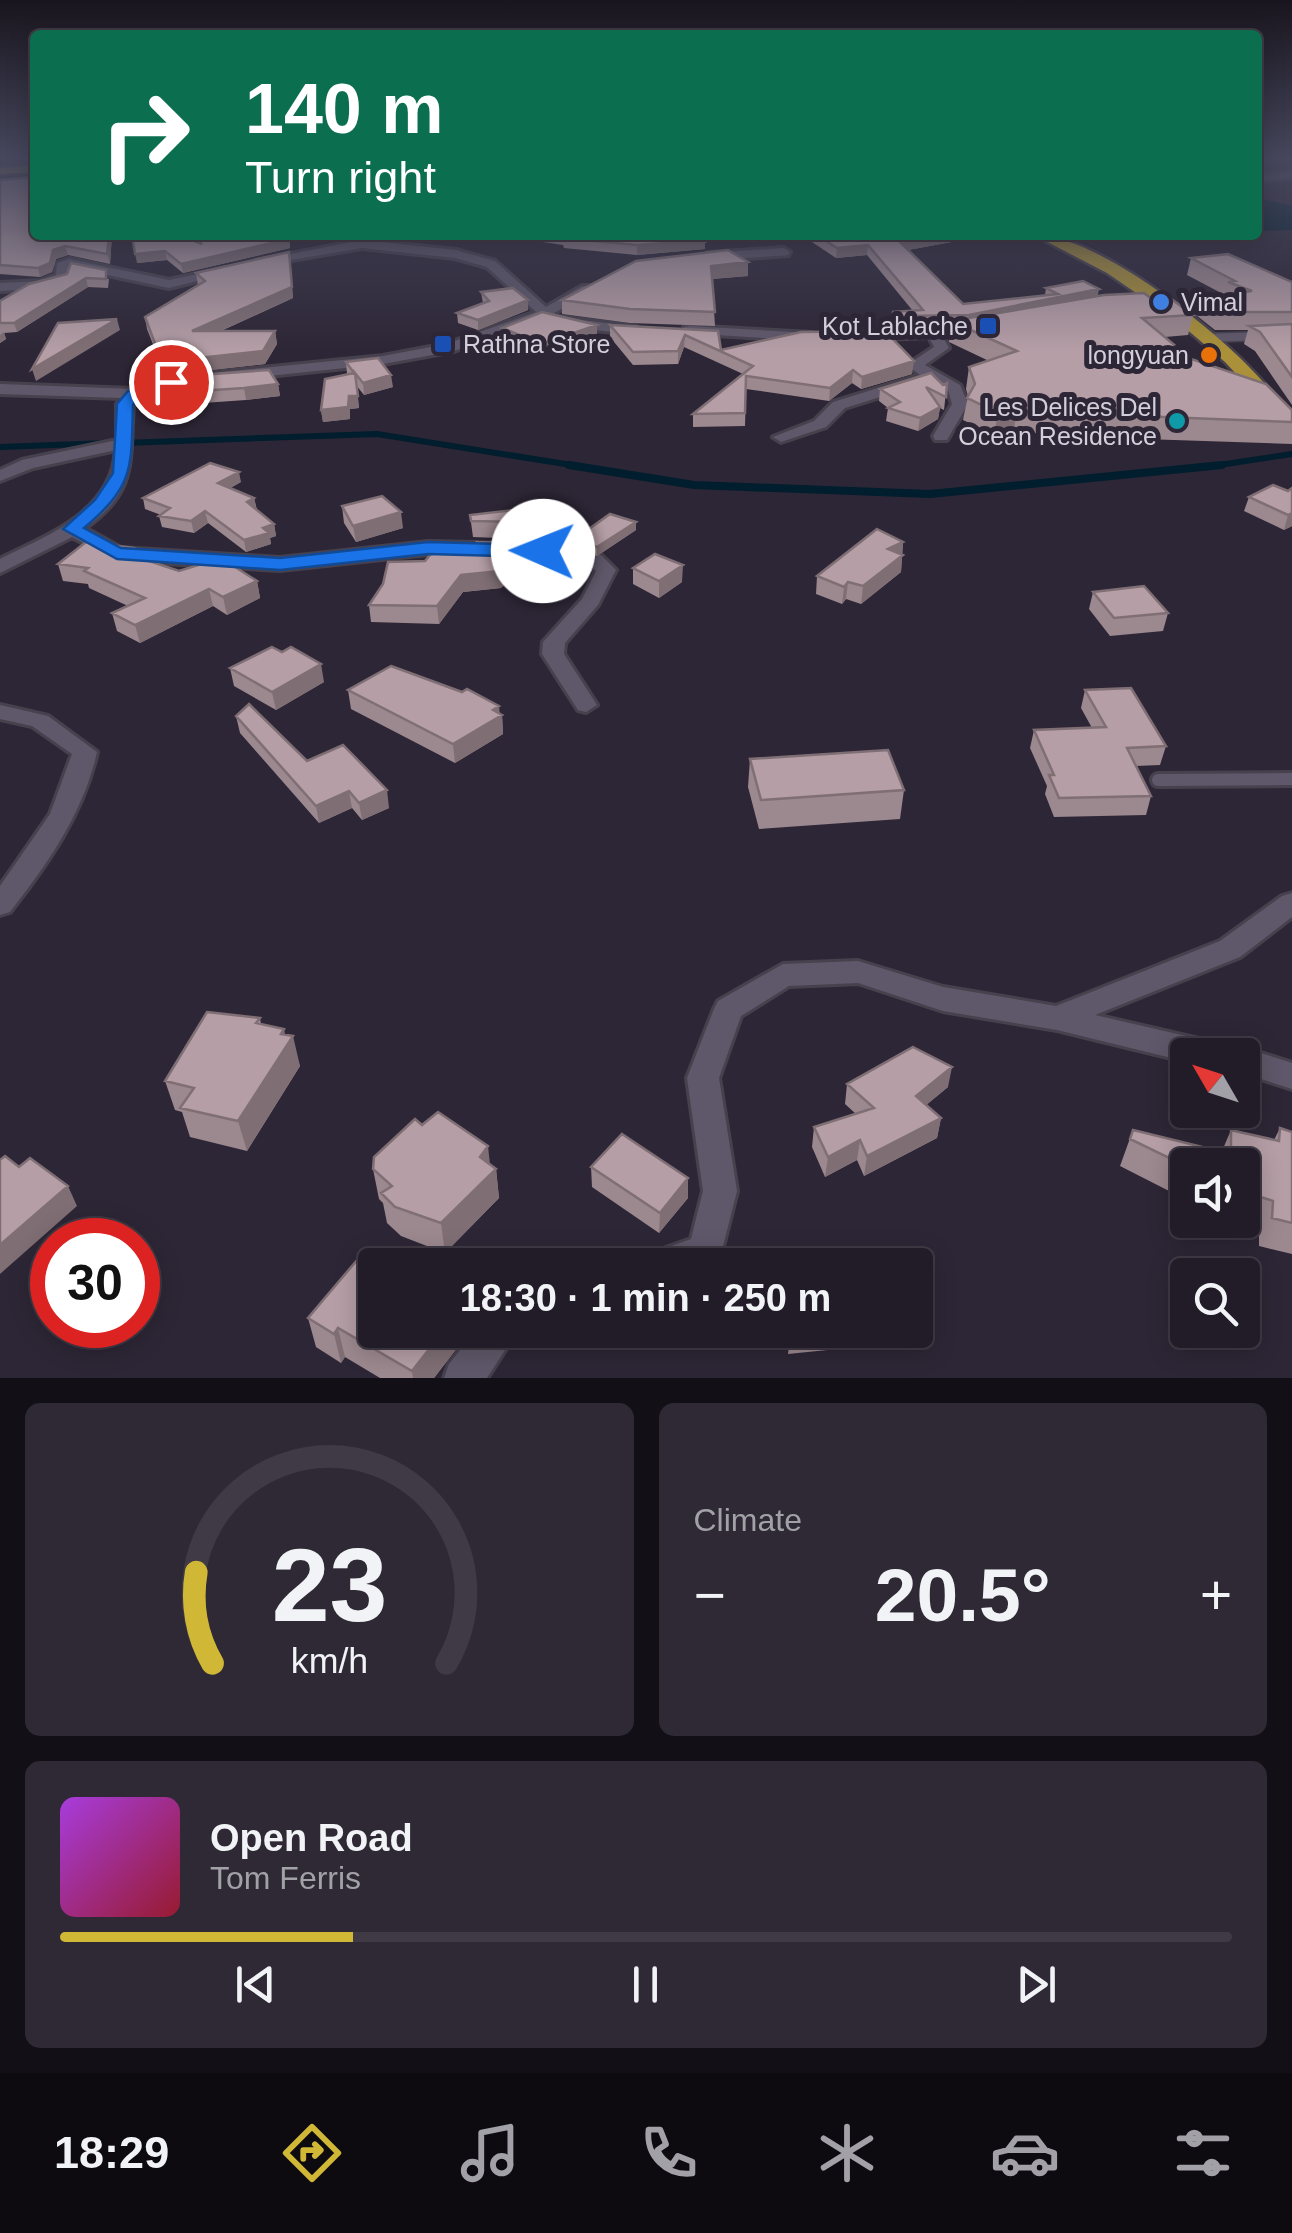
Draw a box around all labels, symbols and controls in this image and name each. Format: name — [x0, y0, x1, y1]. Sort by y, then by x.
icon: right — [80, 70, 210, 200]
text: 140 m — [245, 70, 443, 148]
text: Turn right — [245, 152, 436, 203]
place label: Vimal — [1181, 288, 1243, 316]
marker: Vimal — [1150, 291, 1172, 313]
place label: Kot Lablache — [822, 312, 968, 340]
marker: Kot Lablache — [977, 315, 999, 337]
place label: Rathna Store — [463, 330, 610, 358]
marker: Rathna Store — [432, 333, 454, 355]
pin — [129, 340, 214, 425]
place label: longyuan — [1088, 341, 1189, 369]
marker: longyuan — [1198, 344, 1220, 366]
icon: arrive — [144, 355, 199, 410]
place label: Les Delices Del Ocean Residence — [958, 393, 1157, 450]
marker: Les Delices Del Ocean Residence — [1166, 410, 1188, 432]
position arrow — [491, 499, 595, 603]
north arrow — [1170, 1038, 1260, 1128]
map controls — [1170, 1038, 1260, 1348]
button: sound — [1170, 1148, 1260, 1238]
speed limit sign: 30 — [30, 1218, 160, 1348]
button: search — [1170, 1258, 1260, 1348]
text: 18:30 · 1 min · 250 m — [460, 1277, 831, 1319]
text: Climate — [694, 1502, 802, 1538]
text: 23 — [271, 1527, 387, 1643]
text: 20.5° — [875, 1553, 1051, 1637]
text: − — [694, 1564, 726, 1626]
text: + — [1200, 1564, 1232, 1626]
text: km/h — [291, 1641, 368, 1681]
text: Open Road — [210, 1817, 413, 1859]
text: Tom Ferris — [210, 1860, 361, 1896]
icon: previous — [228, 1957, 283, 2012]
icon: pause — [618, 1957, 673, 2012]
icon: next — [1009, 1957, 1064, 2012]
icon: directions — [277, 2118, 347, 2188]
icon: music — [455, 2118, 525, 2188]
icon: phone — [634, 2118, 704, 2188]
icon: climate — [812, 2118, 882, 2188]
icon: car — [990, 2118, 1060, 2188]
icon: filters — [1168, 2118, 1238, 2188]
text: 18:29 — [54, 2127, 169, 2178]

